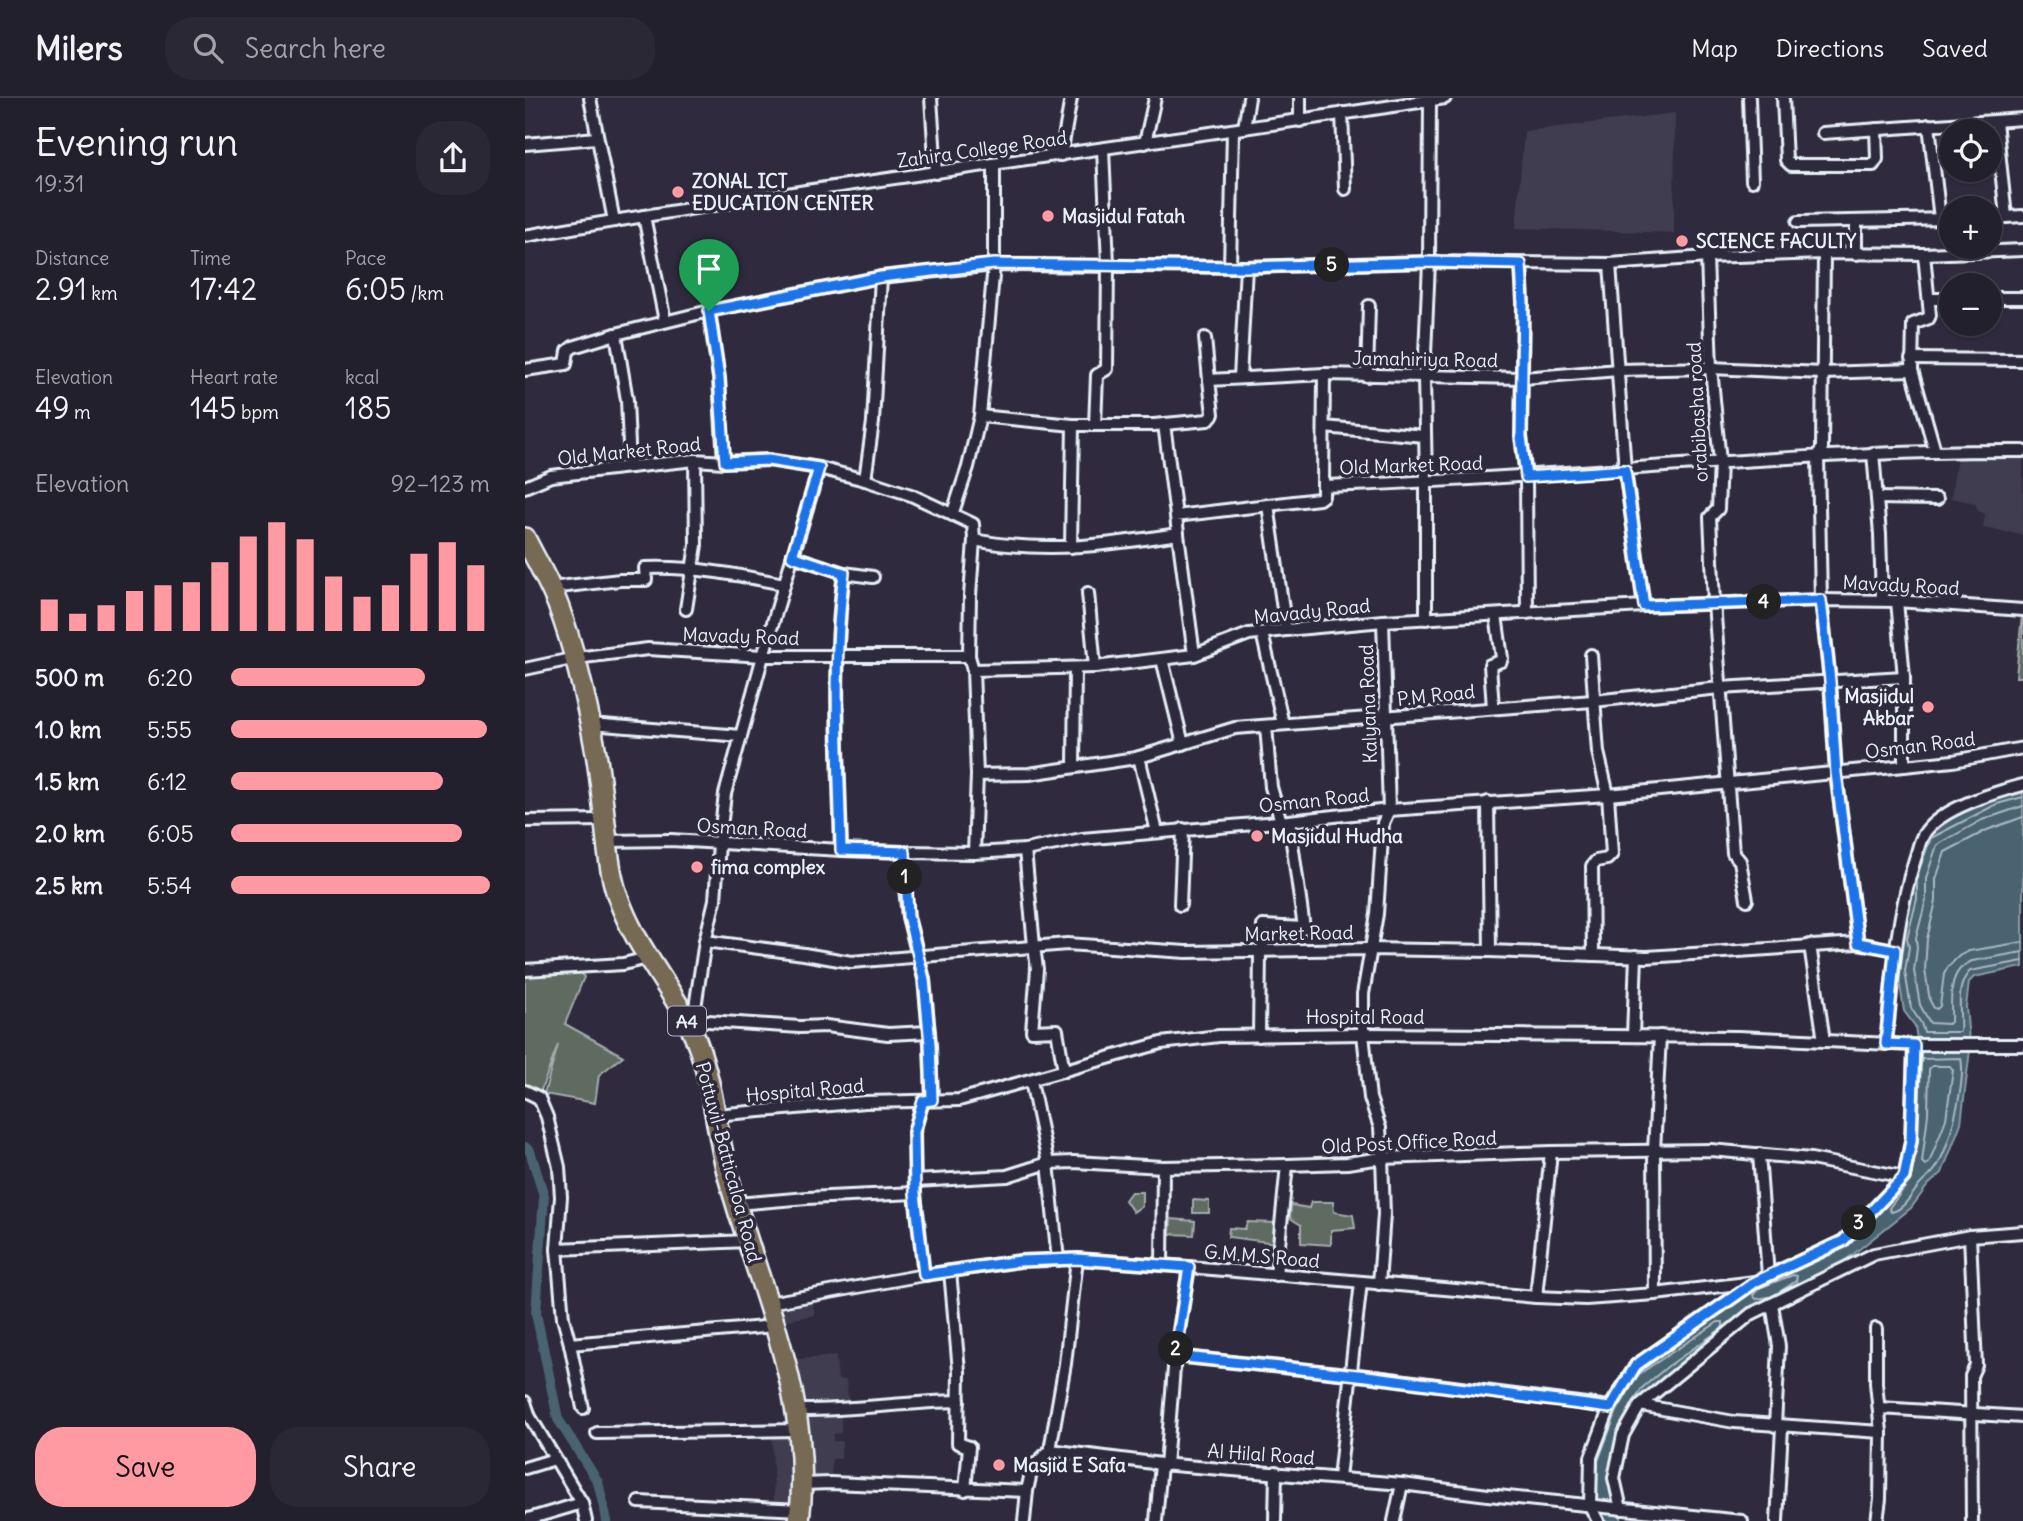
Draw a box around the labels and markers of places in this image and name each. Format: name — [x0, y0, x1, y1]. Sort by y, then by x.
place label: ZONAL ICT EDUCATION CENTER — [692, 169, 874, 215]
marker: ZONAL ICT EDUCATION CENTER — [670, 184, 686, 200]
place label: Masjidul Fatah — [1062, 204, 1185, 228]
marker: Masjidul Fatah — [1040, 208, 1056, 224]
place label: SCIENCE FACULTY — [1696, 229, 1857, 253]
marker: SCIENCE FACULTY — [1674, 233, 1690, 249]
pin — [679, 239, 739, 311]
pin: 5 — [1315, 248, 1349, 282]
pin: 4 — [1747, 584, 1781, 620]
place label: Masjidul Akbar — [1844, 684, 1914, 730]
marker: Masjidul Akbar — [1920, 699, 1936, 715]
place label: Masjidul Hudha — [1271, 824, 1403, 848]
marker: Masjidul Hudha — [1249, 828, 1265, 844]
place label: fima complex — [711, 855, 826, 879]
marker: fima complex — [689, 859, 705, 875]
pin: 1 — [887, 860, 923, 894]
pin: 3 — [1841, 1206, 1877, 1240]
pin: 2 — [1159, 1332, 1193, 1366]
place label: Masjid E Safa — [1013, 1453, 1126, 1477]
marker: Masjid E Safa — [991, 1457, 1007, 1473]

